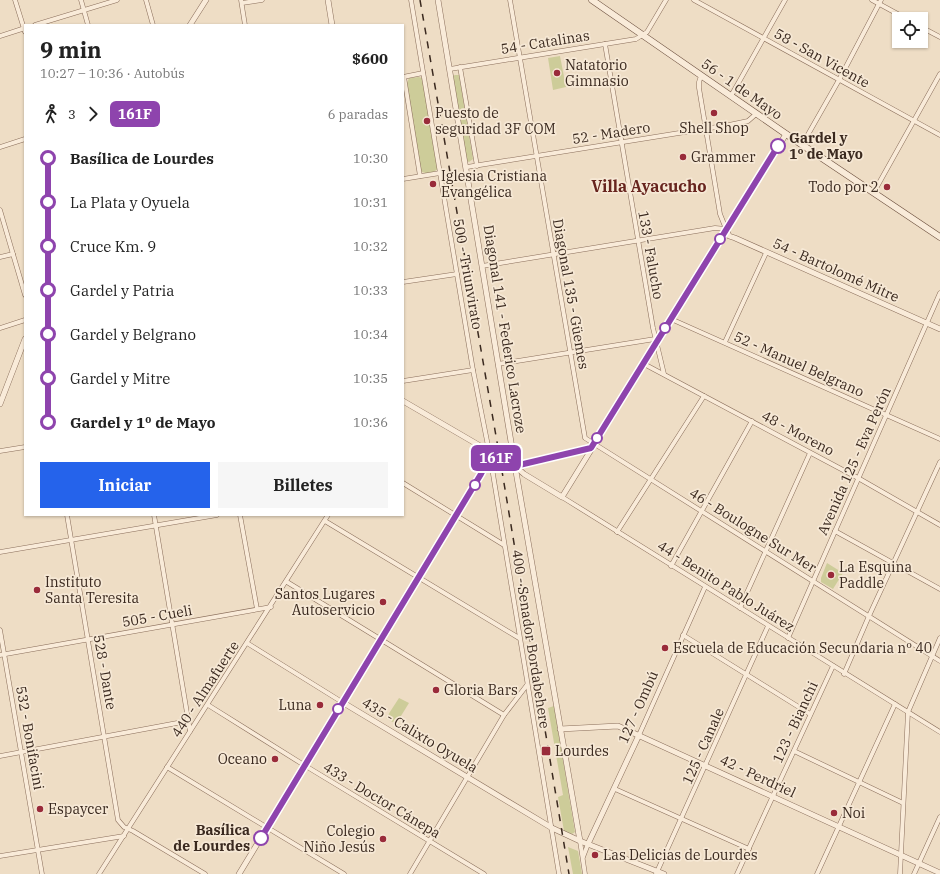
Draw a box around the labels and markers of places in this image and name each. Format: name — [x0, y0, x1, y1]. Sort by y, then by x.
place label: Natatorio Gimnasio — [565, 56, 629, 90]
marker: Natatorio Gimnasio — [552, 68, 562, 78]
place label: Puesto de seguridad 3F COM — [435, 104, 556, 138]
marker: Shell Shop — [709, 108, 719, 118]
marker: Puesto de seguridad 3F COM — [422, 116, 432, 126]
place label: Shell Shop — [679, 119, 749, 137]
place label: Gardel y 1º de Mayo — [789, 129, 863, 163]
marker: Gardel y 1º de Mayo — [770, 138, 786, 154]
place label: Grammer — [691, 148, 756, 166]
marker: Grammer — [678, 152, 688, 162]
place label: Iglesia Cristiana Evangélica — [441, 167, 547, 201]
place label: Todo por 2 — [808, 178, 879, 196]
marker: Iglesia Cristiana Evangélica — [428, 179, 438, 189]
marker: Todo por 2 — [882, 182, 892, 192]
unlabelled marker — [714, 233, 726, 245]
unlabelled marker — [659, 322, 671, 334]
unlabelled marker — [591, 432, 603, 444]
unlabelled marker — [469, 479, 481, 491]
place label: La Esquina Paddle — [839, 558, 912, 592]
marker: La Esquina Paddle — [826, 570, 836, 580]
place label: Instituto Santa Teresita — [45, 573, 140, 607]
marker: Instituto Santa Teresita — [32, 585, 42, 595]
place label: Santos Lugares Autoservicio — [275, 585, 375, 619]
marker: Santos Lugares Autoservicio — [378, 597, 388, 607]
place label: Escuela de Educación Secundaria nº 40 — [673, 639, 932, 657]
marker: Escuela de Educación Secundaria nº 40 — [660, 643, 670, 653]
place label: Gloria Bars — [444, 681, 518, 699]
marker: Gloria Bars — [431, 685, 441, 695]
place label: Luna — [279, 696, 312, 714]
marker: Luna — [315, 700, 325, 710]
unlabelled marker — [332, 703, 344, 715]
place label: Lourdes — [555, 742, 609, 760]
marker: Lourdes — [540, 745, 552, 757]
place label: Oceano — [218, 750, 267, 768]
marker: Oceano — [270, 754, 280, 764]
place label: Espaycer — [48, 800, 109, 818]
marker: Espaycer — [35, 804, 45, 814]
place label: Noi — [842, 804, 865, 822]
marker: Noi — [829, 808, 839, 818]
place label: Basílica de Lourdes — [173, 821, 250, 855]
place label: Colegio Niño Jesús — [304, 822, 375, 856]
marker: Basílica de Lourdes — [253, 830, 269, 846]
marker: Colegio Niño Jesús — [378, 834, 388, 844]
place label: Las Delicias de Lourdes — [603, 846, 758, 864]
marker: Las Delicias de Lourdes — [590, 850, 600, 860]

